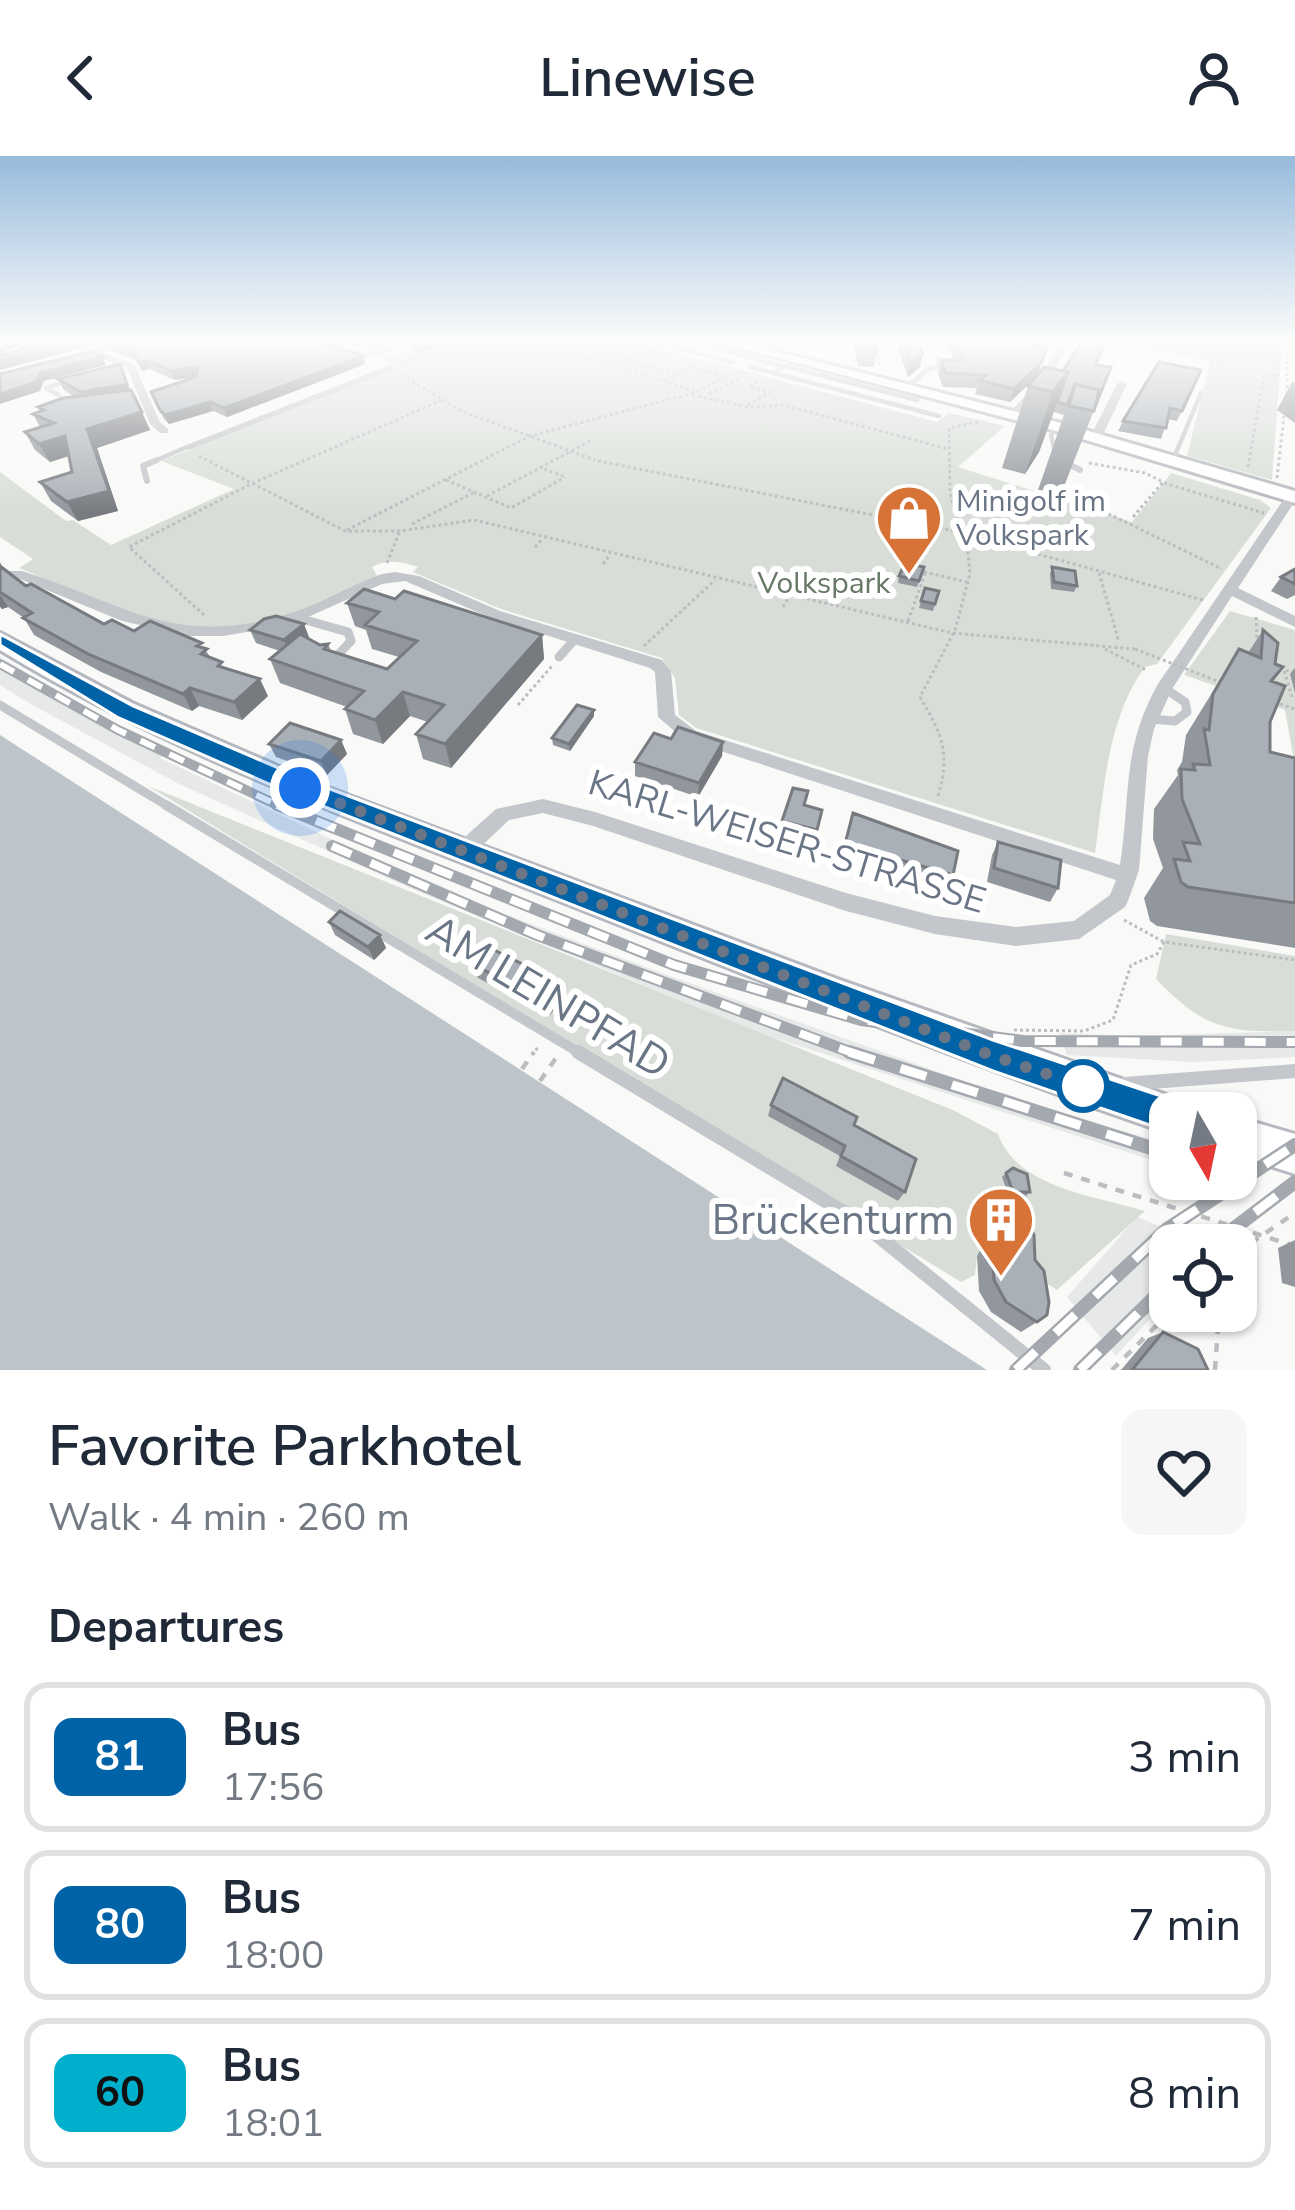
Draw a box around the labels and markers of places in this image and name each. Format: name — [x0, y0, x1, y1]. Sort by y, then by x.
place label: Minigolf im Volkspark — [955, 481, 1106, 556]
shop icon: Minigolf im Volkspark — [874, 483, 944, 577]
unlabelled marker — [1058, 1061, 1108, 1111]
building icon: Brückenturm — [966, 1185, 1036, 1279]
place label: Brückenturm — [712, 1192, 954, 1249]

